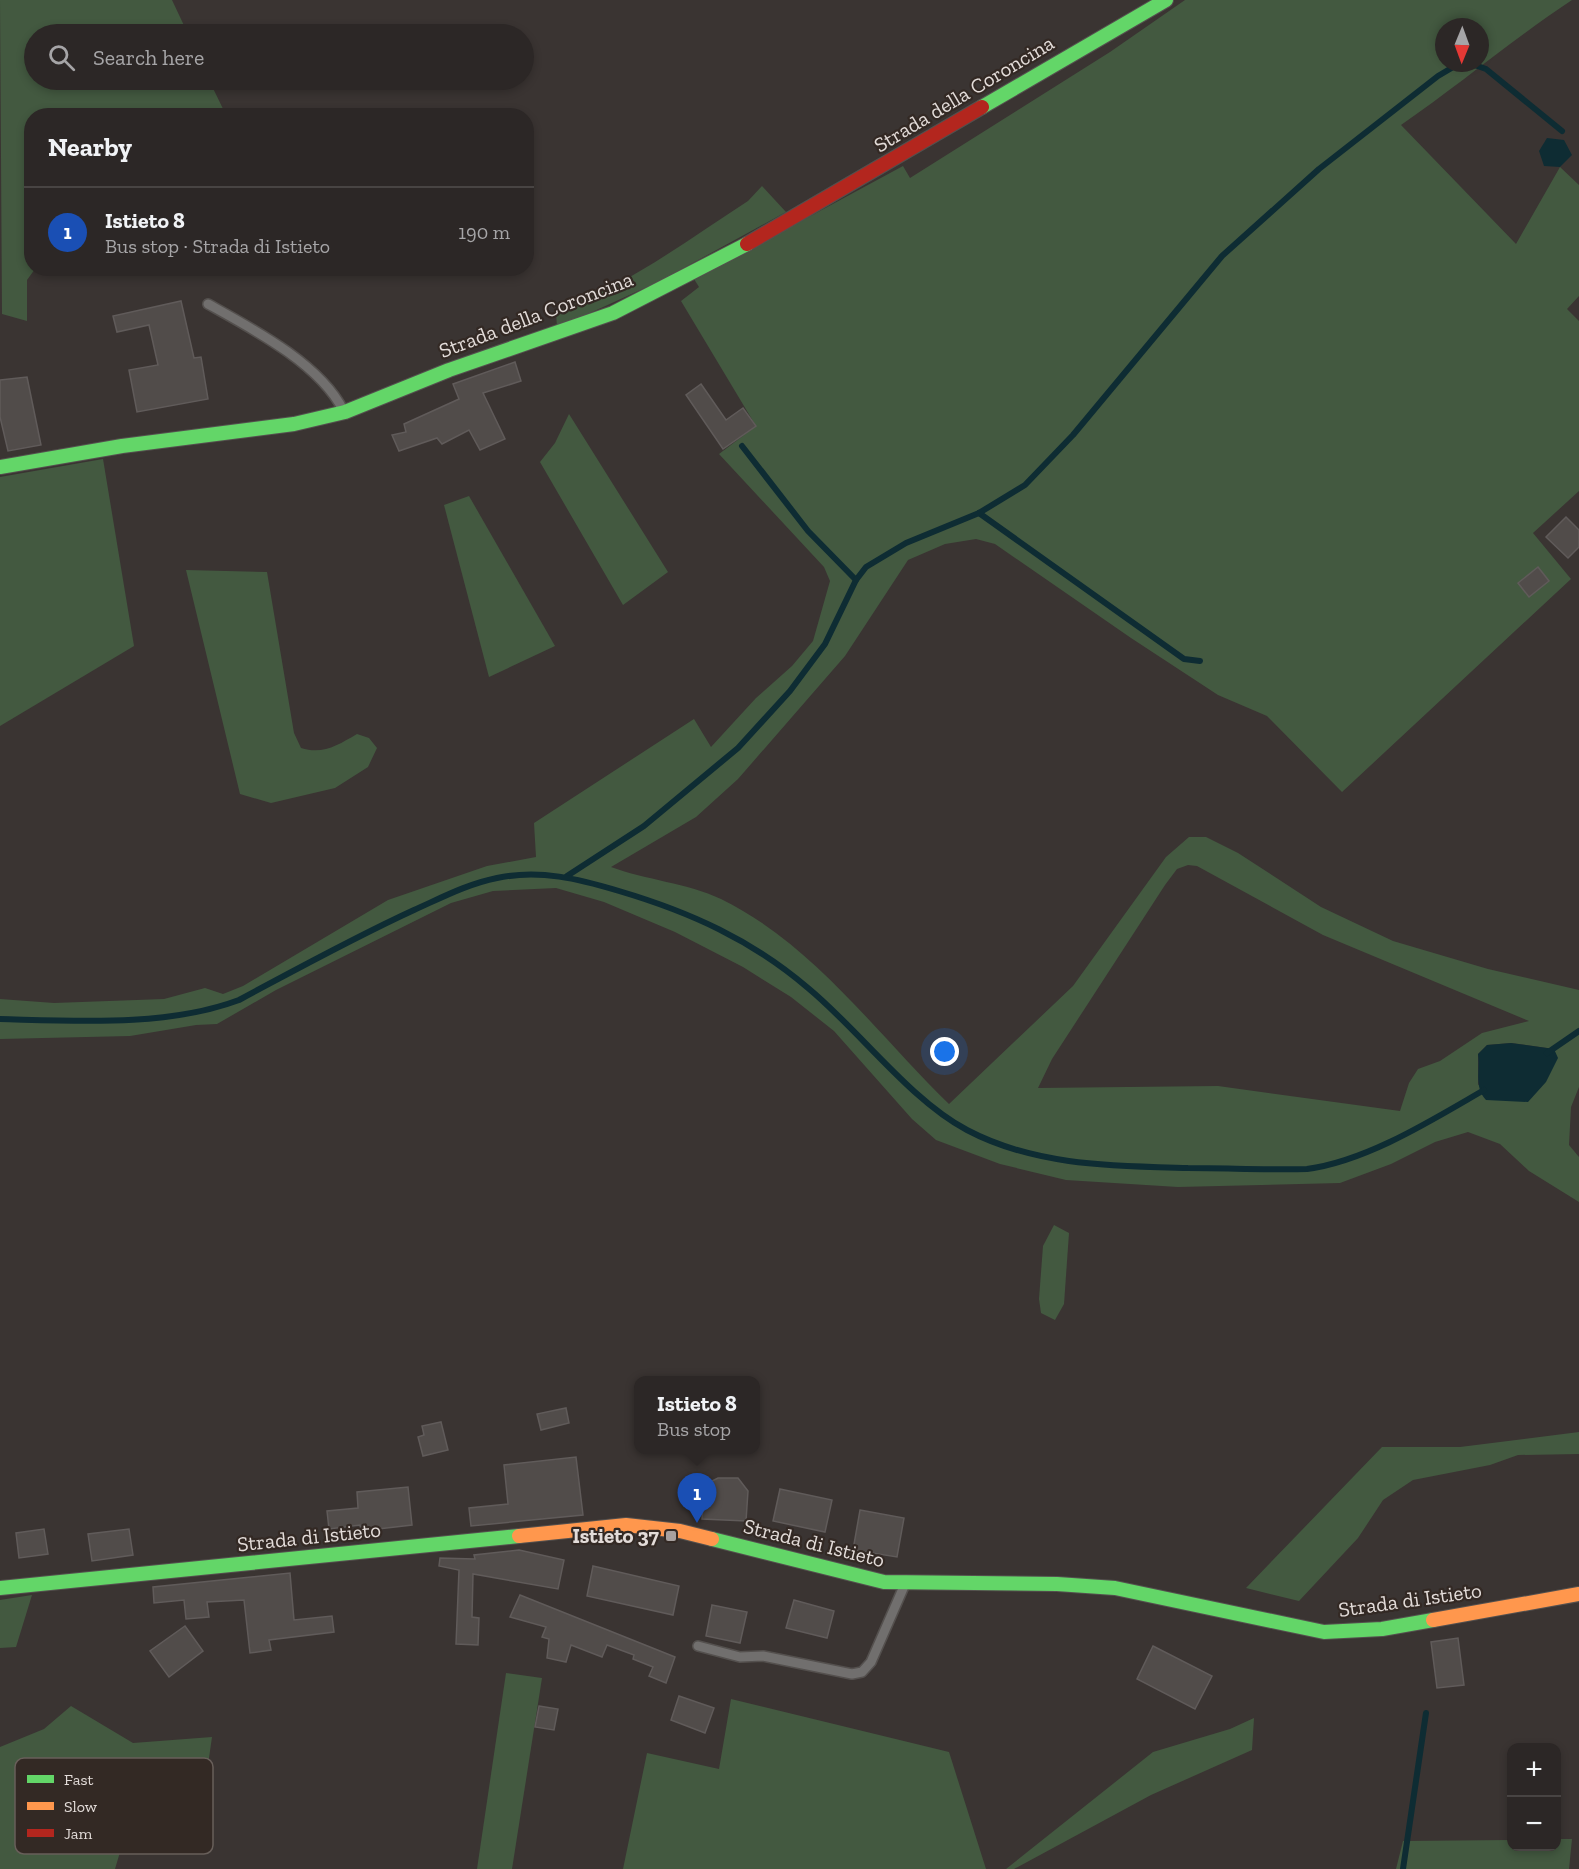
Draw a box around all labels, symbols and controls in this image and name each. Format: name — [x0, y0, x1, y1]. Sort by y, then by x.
north arrow — [1435, 18, 1489, 72]
search box — [24, 24, 534, 90]
street label: Strada della Coroncina — [869, 30, 1058, 157]
icon: search — [45, 41, 78, 74]
text: Search here — [93, 44, 204, 71]
text: Nearby — [48, 131, 132, 163]
text: Istieto 8 — [105, 207, 185, 234]
text: 1 — [63, 220, 72, 244]
text: 190 m — [458, 220, 510, 244]
text: Bus stop · Strada di Istieto — [105, 234, 330, 258]
street label: Strada della Coroncina — [435, 266, 636, 363]
your location — [930, 1037, 959, 1066]
popup — [634, 1376, 760, 1454]
text: Istieto 8 — [657, 1390, 737, 1417]
text: Bus stop — [657, 1417, 731, 1441]
pin: 1 — [678, 1474, 716, 1523]
street label: Strada di Istieto — [741, 1513, 887, 1572]
street label: Strada di Istieto — [236, 1517, 382, 1556]
place label: Istieto 37 — [573, 1523, 660, 1548]
marker: Istieto 37 — [664, 1529, 678, 1543]
street label: Strada di Istieto — [1337, 1577, 1483, 1622]
map controls — [1507, 1743, 1561, 1851]
button: + — [1507, 1743, 1561, 1797]
legend — [15, 1758, 213, 1854]
text: Fast — [64, 1770, 93, 1789]
text: Slow — [64, 1797, 98, 1816]
button: − — [1507, 1797, 1561, 1851]
text: Jam — [64, 1824, 93, 1843]

